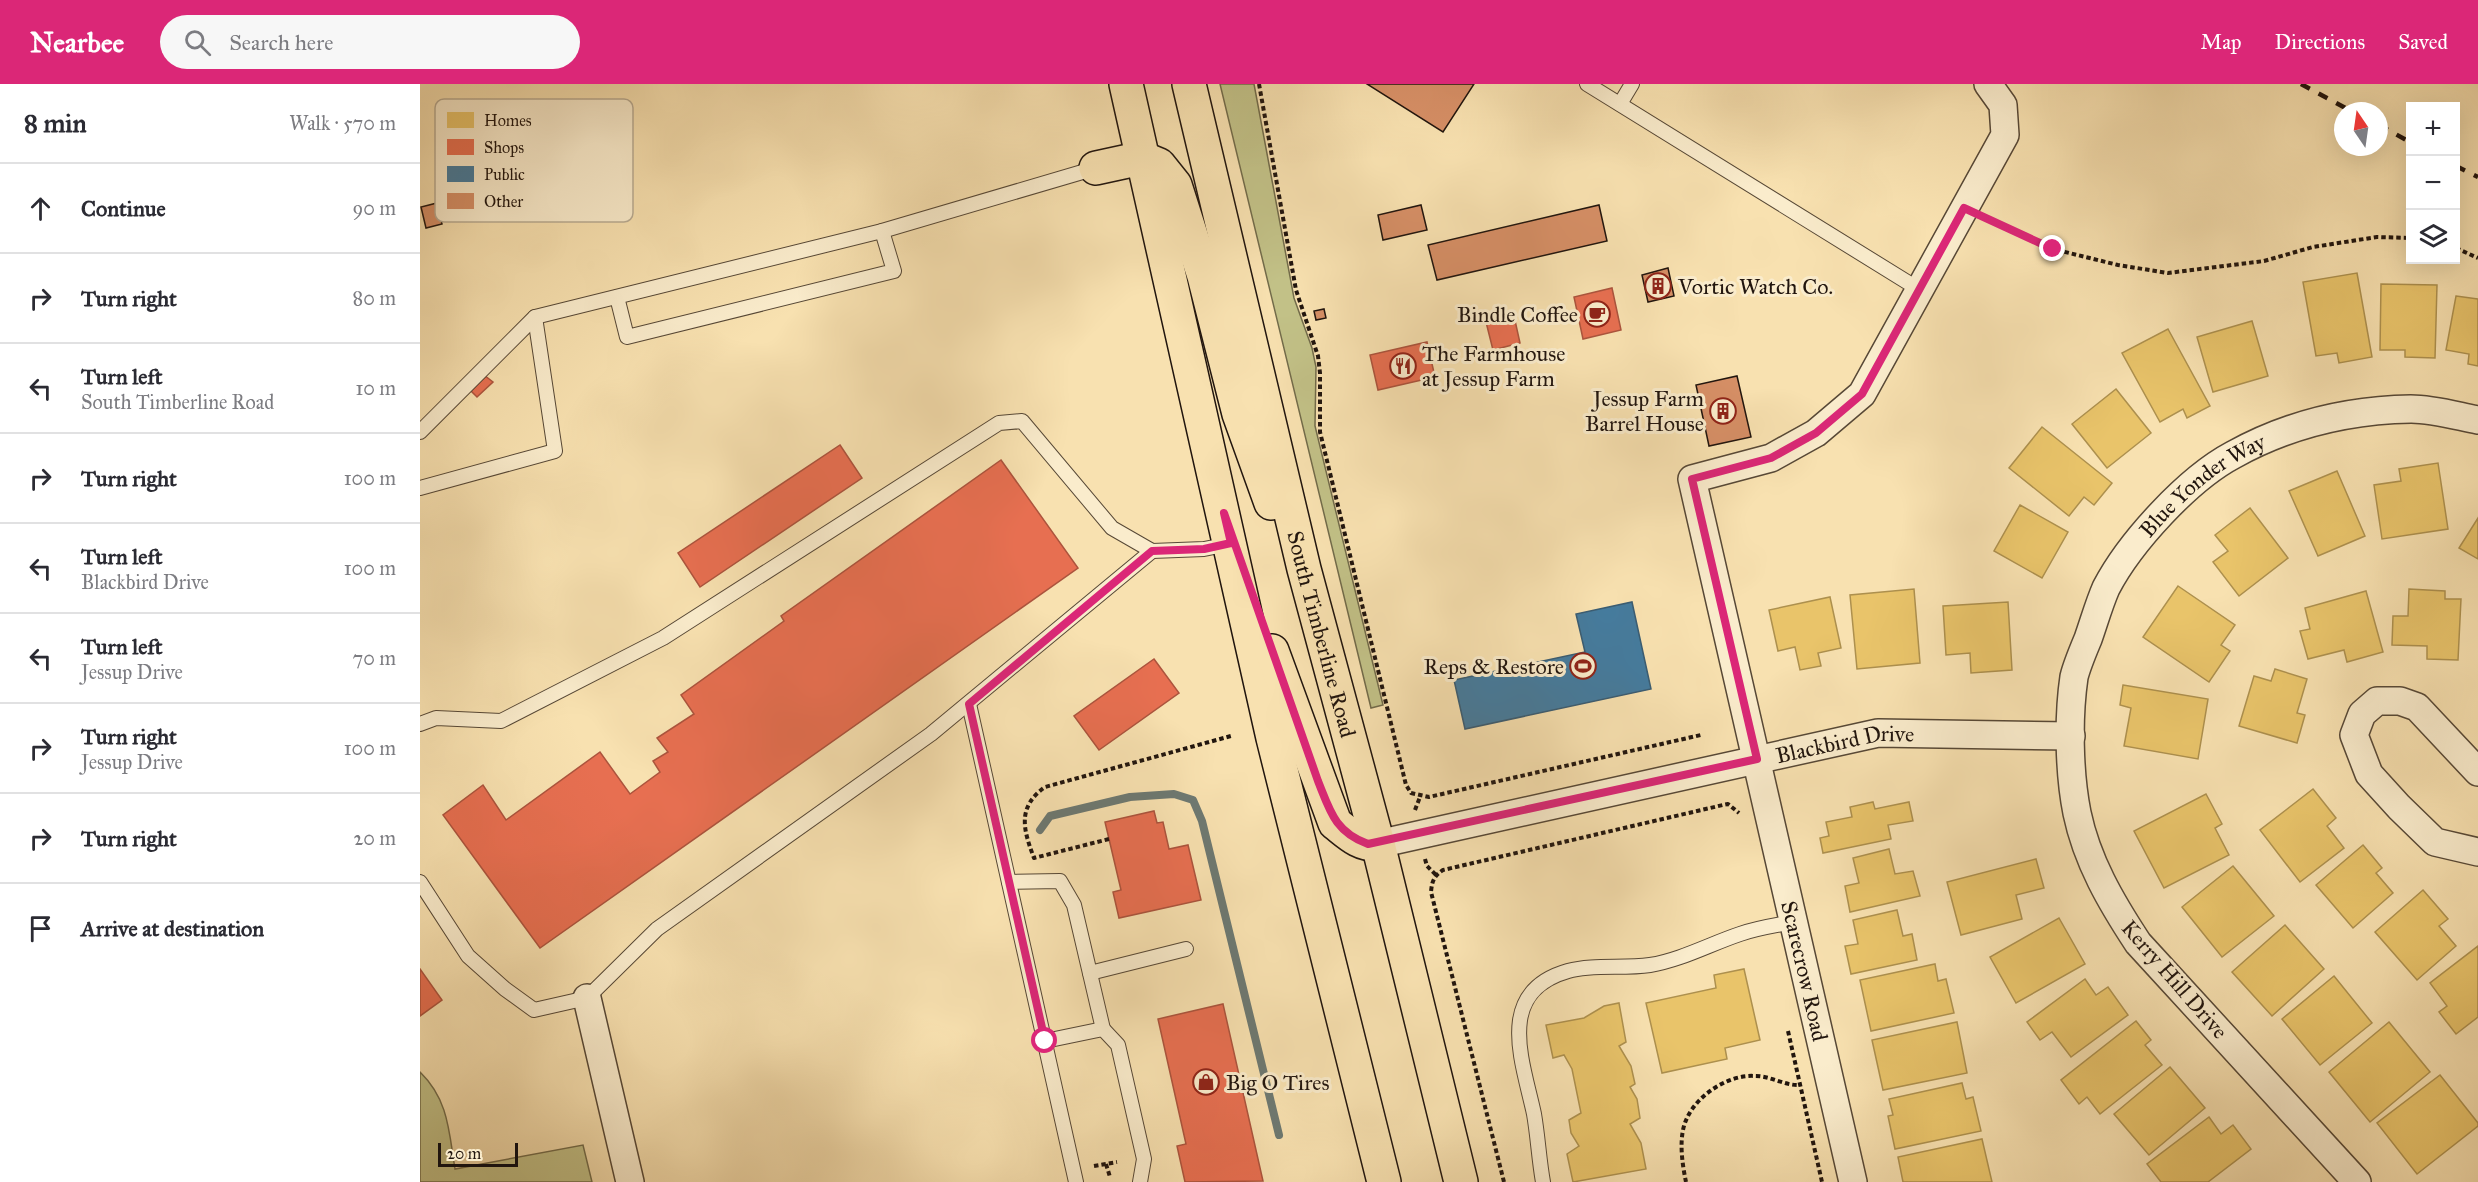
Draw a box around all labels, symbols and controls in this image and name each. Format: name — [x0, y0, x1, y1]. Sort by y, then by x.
search box — [160, 15, 580, 69]
text: Nearbee — [30, 25, 124, 60]
icon: search — [181, 26, 214, 59]
text: Search here — [229, 29, 333, 56]
text: Map — [2201, 29, 2242, 55]
text: Directions — [2275, 29, 2365, 55]
text: Saved — [2398, 29, 2448, 55]
legend — [435, 99, 633, 222]
north arrow — [2334, 102, 2388, 156]
map controls — [2406, 102, 2460, 264]
button: + — [2406, 102, 2460, 156]
text: 8 min — [24, 107, 87, 139]
text: Walk · 570 m — [289, 111, 396, 135]
text: Homes — [484, 111, 532, 130]
text: Shops — [484, 138, 524, 157]
button: − — [2406, 156, 2460, 210]
text: Public — [484, 165, 525, 184]
icon: ahead — [24, 192, 57, 225]
text: Other — [484, 192, 523, 211]
text: Continue — [81, 195, 166, 222]
text: 90 m — [353, 196, 396, 220]
button: layers — [2406, 210, 2460, 264]
route end — [2039, 235, 2065, 261]
building icon: Vortic Watch Co. — [1643, 271, 1673, 301]
place label: Vortic Watch Co. — [1677, 273, 1833, 300]
icon: right — [24, 282, 57, 315]
text: Turn right — [81, 285, 177, 312]
text: 80 m — [353, 286, 396, 310]
cafe icon: Bindle Coffee — [1582, 299, 1612, 329]
place label: Bindle Coffee — [1457, 301, 1578, 328]
place label: The Farmhouse at Jessup Farm — [1422, 340, 1565, 392]
restaurant icon: The Farmhouse at Jessup Farm — [1388, 351, 1418, 381]
text: Turn left — [81, 363, 163, 390]
icon: left — [24, 372, 57, 405]
text: 10 m — [355, 376, 396, 400]
place label: Jessup Farm Barrel House — [1585, 385, 1705, 437]
text: South Timberline Road — [81, 390, 274, 414]
building icon: Jessup Farm Barrel House — [1708, 396, 1738, 426]
street label: Blue Yonder Way — [2134, 428, 2270, 543]
icon: right — [24, 462, 57, 495]
text: Turn right — [81, 465, 177, 492]
text: 100 m — [344, 466, 396, 490]
street label: South Timberline Road — [1281, 528, 1362, 741]
text: Turn left — [81, 543, 163, 570]
icon: left — [24, 552, 57, 585]
text: 100 m — [344, 556, 396, 580]
text: Blackbird Drive — [81, 570, 209, 594]
text: Turn left — [81, 633, 163, 660]
icon: left — [24, 642, 57, 675]
text: 70 m — [353, 646, 396, 670]
sports icon: Reps & Restore — [1568, 651, 1598, 681]
place label: Reps & Restore — [1424, 653, 1564, 680]
text: Jessup Drive — [81, 660, 183, 684]
street label: Blackbird Drive — [1773, 720, 1914, 769]
text: Turn right — [81, 723, 177, 750]
icon: right — [24, 732, 57, 765]
text: 100 m — [344, 736, 396, 760]
text: Jessup Drive — [81, 750, 183, 774]
icon: right — [24, 822, 57, 855]
text: Turn right — [81, 825, 177, 852]
text: 20 m — [353, 826, 396, 850]
street label: Scarecrow Road — [1775, 898, 1834, 1044]
icon: arrive — [24, 912, 57, 945]
street label: Kerry Hill Drive — [2116, 914, 2234, 1044]
text: Arrive at destination — [81, 915, 264, 942]
route start — [1031, 1027, 1057, 1053]
shop icon: Big O Tires — [1191, 1067, 1221, 1097]
place label: Big O Tires — [1226, 1069, 1329, 1096]
scale bar — [438, 1140, 518, 1168]
text: 20 m — [447, 1144, 481, 1163]

